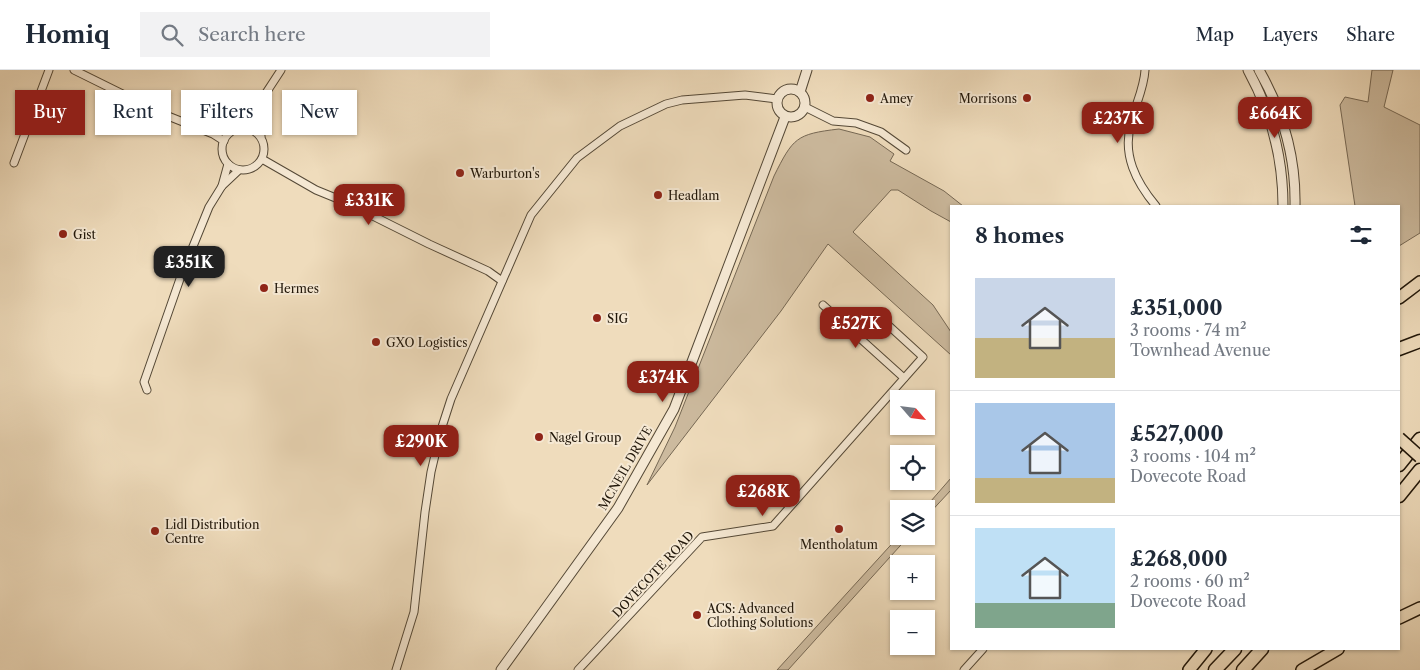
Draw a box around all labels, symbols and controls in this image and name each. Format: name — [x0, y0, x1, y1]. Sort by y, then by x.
search box — [140, 12, 490, 57]
text: Homiq — [25, 20, 110, 49]
icon: search — [158, 21, 186, 49]
text: Search here — [198, 23, 306, 46]
text: Map — [1196, 24, 1234, 46]
text: Layers — [1262, 24, 1318, 46]
text: Share — [1346, 24, 1395, 46]
chip: Buy — [15, 90, 85, 135]
chip: Rent — [95, 90, 171, 135]
chip: Filters — [181, 90, 272, 135]
chip: New — [282, 90, 357, 135]
place label: Amey — [879, 91, 914, 106]
place label: Morrisons — [959, 91, 1017, 106]
marker: Amey — [864, 92, 876, 104]
marker: Morrisons — [1021, 92, 1033, 104]
pin: £664K — [1240, 97, 1310, 139]
pin: £237K — [1083, 102, 1153, 144]
text: £664K — [1249, 103, 1301, 123]
text: £237K — [1093, 108, 1143, 128]
place label: Warburton's — [469, 166, 540, 181]
marker: Warburton's — [454, 167, 466, 179]
pin: £331K — [334, 184, 404, 226]
place label: Headlam — [668, 188, 719, 203]
marker: Headlam — [652, 189, 664, 201]
text: £331K — [345, 190, 393, 210]
icon: filters — [1347, 221, 1375, 249]
text: 8 homes — [975, 223, 1064, 248]
place label: Gist — [73, 227, 96, 242]
marker: Gist — [57, 228, 69, 240]
pin: £351K — [154, 246, 224, 288]
text: £351K — [165, 252, 213, 272]
place label: Hermes — [274, 281, 319, 296]
marker: Hermes — [258, 282, 270, 294]
text: £351,000 — [1130, 295, 1223, 320]
icon: home — [1015, 298, 1075, 358]
pin: £527K — [821, 306, 891, 349]
place label: SIG — [607, 311, 629, 326]
marker: SIG — [591, 312, 603, 324]
text: £527K — [831, 313, 881, 333]
text: 3 rooms · 74 m² — [1130, 320, 1246, 340]
place label: GXO Logistics — [386, 335, 468, 350]
marker: GXO Logistics — [370, 336, 382, 348]
text: Townhead Avenue — [1130, 340, 1271, 360]
pin: £374K — [628, 360, 698, 403]
text: £374K — [638, 367, 688, 387]
north arrow — [890, 390, 935, 435]
map controls — [890, 390, 935, 655]
text: £527,000 — [1130, 421, 1224, 446]
street label: MCNEIL DRIVE — [595, 423, 655, 513]
icon: home — [1015, 423, 1075, 483]
pin: £290K — [386, 424, 456, 467]
place label: Nagel Group — [549, 430, 621, 445]
text: £290K — [395, 431, 447, 451]
marker: Nagel Group — [533, 431, 545, 443]
button: locate — [890, 445, 935, 490]
text: 3 rooms · 104 m² — [1130, 446, 1256, 466]
text: Dovecote Road — [1130, 466, 1246, 486]
pin: £268K — [728, 474, 798, 517]
text: £268K — [737, 481, 789, 501]
button: layers — [890, 500, 935, 545]
place label: Lidl Distribution Centre — [165, 517, 260, 546]
marker: Mentholatum — [833, 523, 845, 535]
marker: Lidl Distribution Centre — [149, 525, 161, 537]
street label: DOVECOTE ROAD — [609, 527, 697, 620]
place label: Mentholatum — [800, 537, 878, 552]
text: £268,000 — [1130, 546, 1228, 571]
icon: home — [1015, 548, 1075, 608]
button: + — [890, 555, 935, 600]
text: 2 rooms · 60 m² — [1130, 571, 1250, 591]
text: Dovecote Road — [1130, 591, 1246, 611]
place label: ACS: Advanced Clothing Solutions — [706, 601, 813, 630]
marker: ACS: Advanced Clothing Solutions — [691, 609, 703, 621]
button: − — [890, 610, 935, 655]

